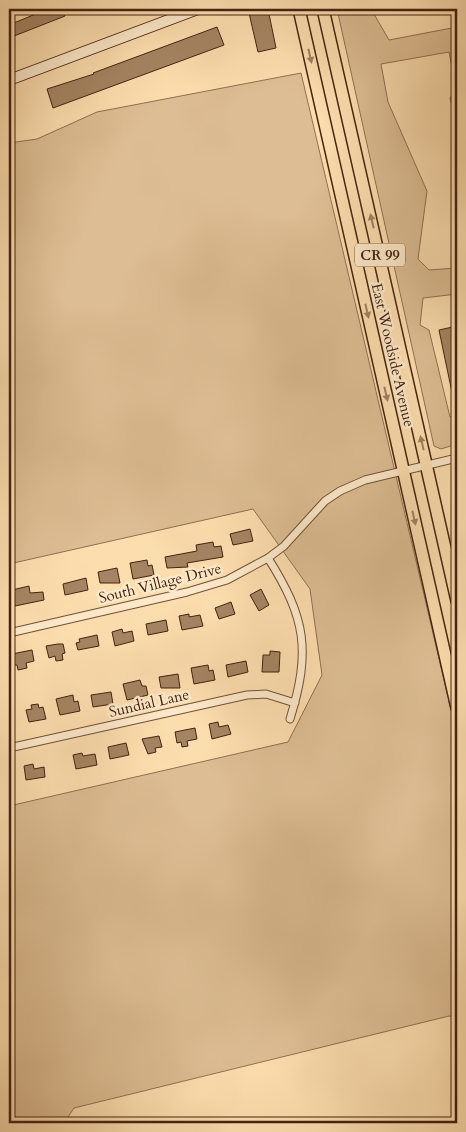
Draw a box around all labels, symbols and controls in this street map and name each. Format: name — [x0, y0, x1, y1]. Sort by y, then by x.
one-way arrow — [306, 49, 314, 64]
one-way arrow — [368, 213, 376, 228]
road number: CR 99 — [355, 244, 405, 266]
street label: East Woodside Avenue — [367, 281, 419, 429]
one-way arrow — [364, 303, 372, 319]
one-way arrow — [382, 387, 390, 402]
one-way arrow — [418, 436, 426, 451]
one-way arrow — [410, 511, 418, 526]
street label: South Village Drive — [97, 558, 224, 608]
street label: Sundial Lane — [107, 684, 191, 722]

